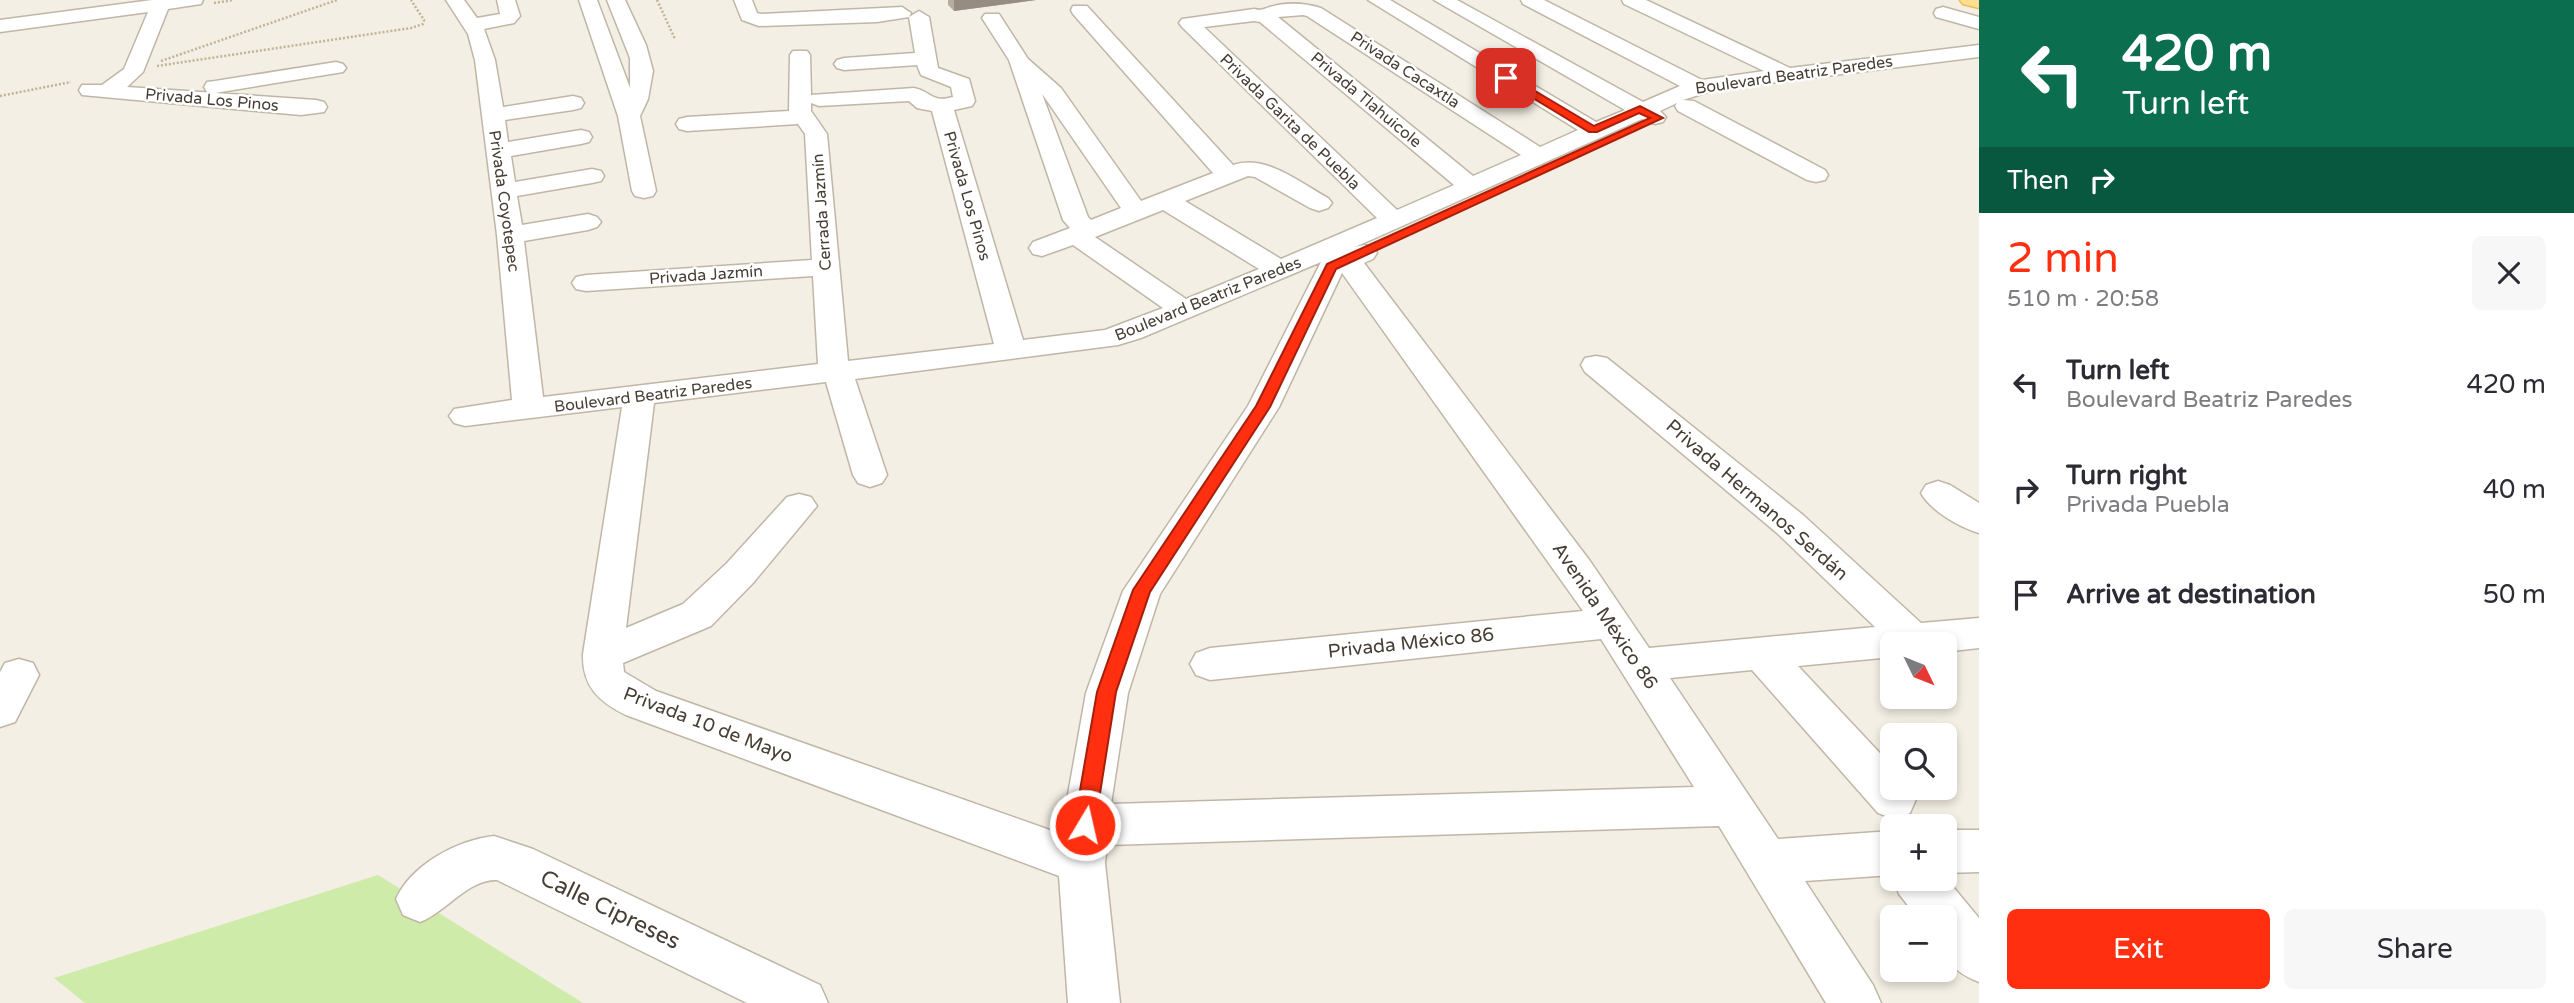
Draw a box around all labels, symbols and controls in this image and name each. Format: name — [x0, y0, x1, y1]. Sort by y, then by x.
text: 420 m — [2122, 25, 2272, 84]
street label: Privada Cacaxtla — [1346, 27, 1464, 113]
icon: left — [2007, 28, 2098, 119]
street label: Privada Tlahuicole — [1306, 48, 1426, 152]
pin — [1476, 48, 1536, 108]
street label: Privada Garita de Puebla — [1216, 50, 1364, 194]
street label: Boulevard Beatriz Paredes — [1694, 51, 1894, 99]
icon: arrive — [1487, 59, 1525, 97]
street label: Privada Los Pinos — [144, 84, 280, 116]
text: Turn left — [2122, 85, 2249, 123]
street label: Privada Coyotepec — [484, 129, 524, 273]
street label: Privada Los Pinos — [939, 129, 995, 263]
street label: Cerrada Jazmín — [808, 153, 836, 271]
icon: right — [2083, 161, 2121, 199]
text: Then — [2007, 165, 2069, 196]
text: 2 min — [2007, 233, 2119, 284]
button: close — [2472, 236, 2546, 310]
street label: Boulevard Beatriz Paredes — [1112, 252, 1304, 346]
street label: Privada Jazmín — [648, 261, 764, 289]
text: 510 m · 20:58 — [2007, 285, 2159, 313]
text: Turn left — [2066, 355, 2169, 386]
icon: left — [2007, 366, 2045, 404]
text: 420 m — [2466, 369, 2546, 400]
street label: Boulevard Beatriz Paredes — [553, 373, 753, 417]
text: Boulevard Beatriz Paredes — [2066, 386, 2352, 414]
street label: Privada Hermanos Serdán — [1661, 415, 1853, 585]
text: Turn right — [2066, 460, 2187, 491]
icon: right — [2007, 471, 2045, 509]
text: 40 m — [2483, 474, 2546, 505]
text: Privada Puebla — [2066, 491, 2230, 519]
street label: Avenida México 86 — [1548, 538, 1662, 694]
icon: arrive — [2007, 576, 2045, 614]
text: Arrive at destination — [2066, 579, 2316, 610]
text: 50 m — [2483, 579, 2546, 610]
street label: Privada México 86 — [1327, 623, 1495, 663]
north arrow — [1880, 632, 1956, 709]
map controls — [1880, 632, 1957, 982]
street label: Privada 10 de Mayo — [620, 683, 796, 767]
button: search — [1880, 723, 1957, 800]
position arrow — [1048, 788, 1122, 862]
button: + — [1880, 814, 1957, 891]
street label: Calle Cipreses — [535, 864, 685, 956]
button: − — [1880, 905, 1957, 982]
button: Exit — [2007, 909, 2270, 989]
button: Share — [2284, 909, 2546, 989]

